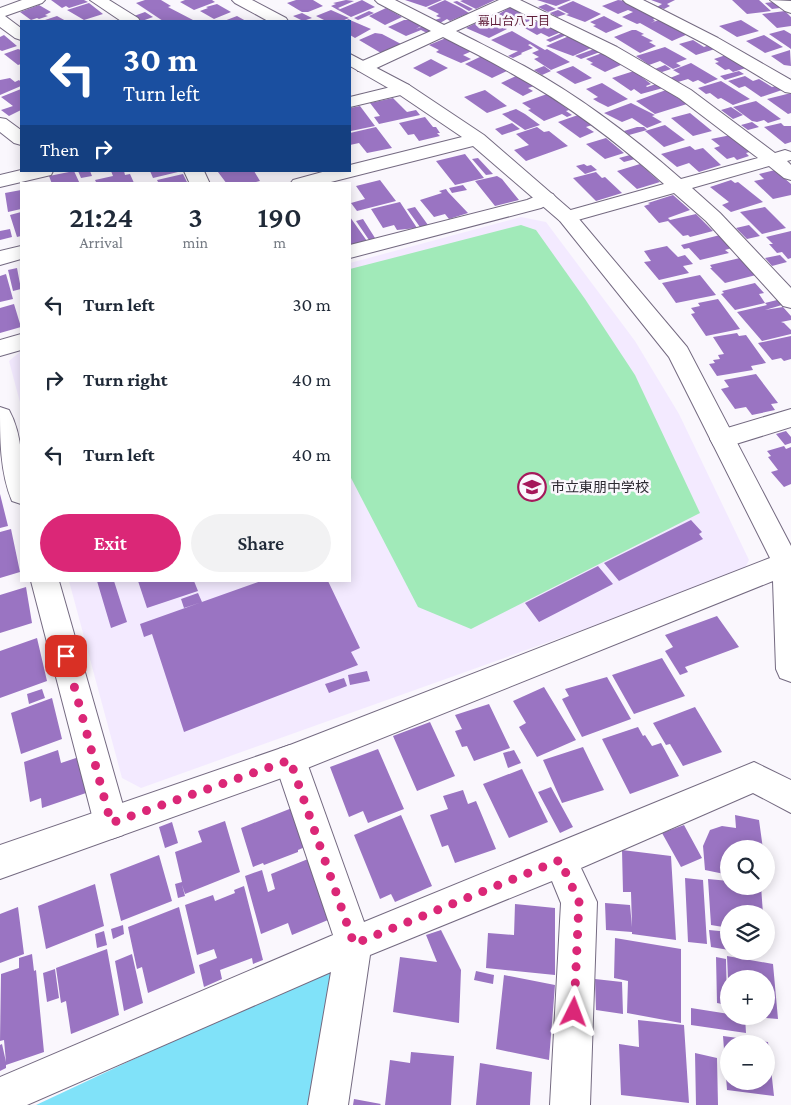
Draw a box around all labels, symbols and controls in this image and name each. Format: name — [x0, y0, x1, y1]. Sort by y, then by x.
district label: 幕山台八丁目 — [478, 14, 550, 28]
icon: left — [40, 40, 105, 105]
text: 30 m — [123, 40, 198, 79]
text: Turn left — [123, 81, 200, 106]
icon: right — [89, 135, 117, 163]
text: Then — [40, 139, 79, 160]
text: 21:24 — [69, 200, 133, 233]
text: 3 — [188, 200, 203, 233]
text: 190 — [257, 200, 302, 233]
text: Arrival — [80, 234, 123, 251]
text: min — [183, 234, 208, 251]
text: m — [273, 234, 286, 251]
icon: left — [40, 291, 68, 319]
text: Turn left — [83, 294, 155, 315]
text: 30 m — [292, 294, 331, 315]
icon: right — [40, 366, 68, 394]
text: Turn right — [83, 369, 168, 390]
text: 40 m — [292, 369, 331, 390]
icon: left — [40, 441, 68, 469]
text: Turn left — [83, 444, 155, 465]
text: 40 m — [292, 444, 331, 465]
school or university icon: 市立東朋中学校 — [517, 472, 547, 502]
place label: 市立東朋中学校 — [551, 479, 649, 495]
button: Exit — [40, 514, 181, 572]
button: Share — [191, 514, 331, 572]
pin — [45, 635, 87, 677]
icon: arrive — [52, 642, 80, 670]
map controls — [720, 840, 775, 1090]
button: search — [720, 840, 775, 895]
button: layers — [720, 905, 775, 960]
button: + — [720, 970, 775, 1025]
position arrow — [547, 985, 599, 1037]
button: − — [720, 1035, 775, 1090]

